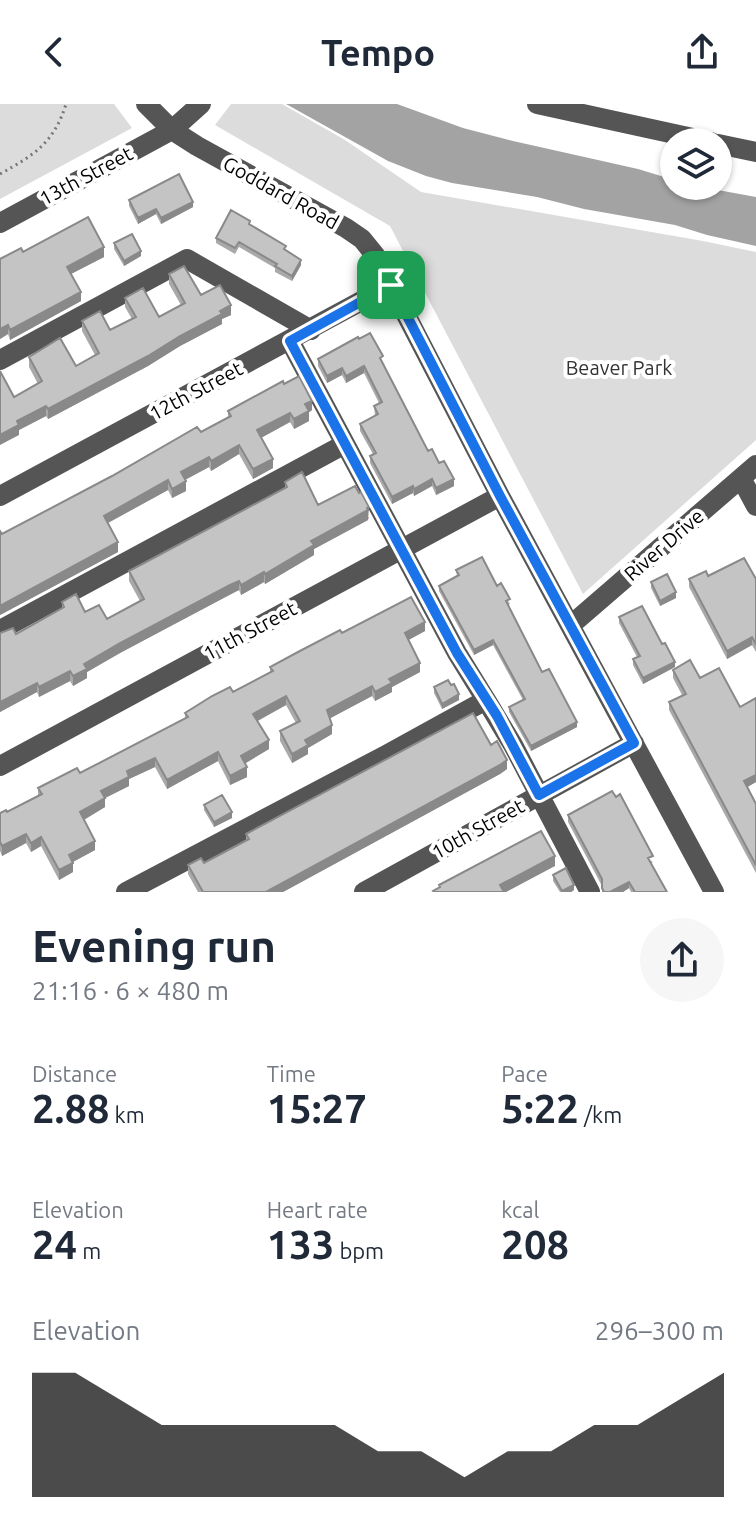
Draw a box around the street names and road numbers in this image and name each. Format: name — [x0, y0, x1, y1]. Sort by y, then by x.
street label: 13th Street — [35, 141, 136, 210]
street label: Goddard Road — [219, 151, 343, 234]
street label: 12th Street — [145, 356, 246, 425]
street label: River Drive — [619, 504, 708, 585]
street label: 11th Street — [199, 596, 300, 665]
street label: 10th Street — [427, 794, 528, 863]

